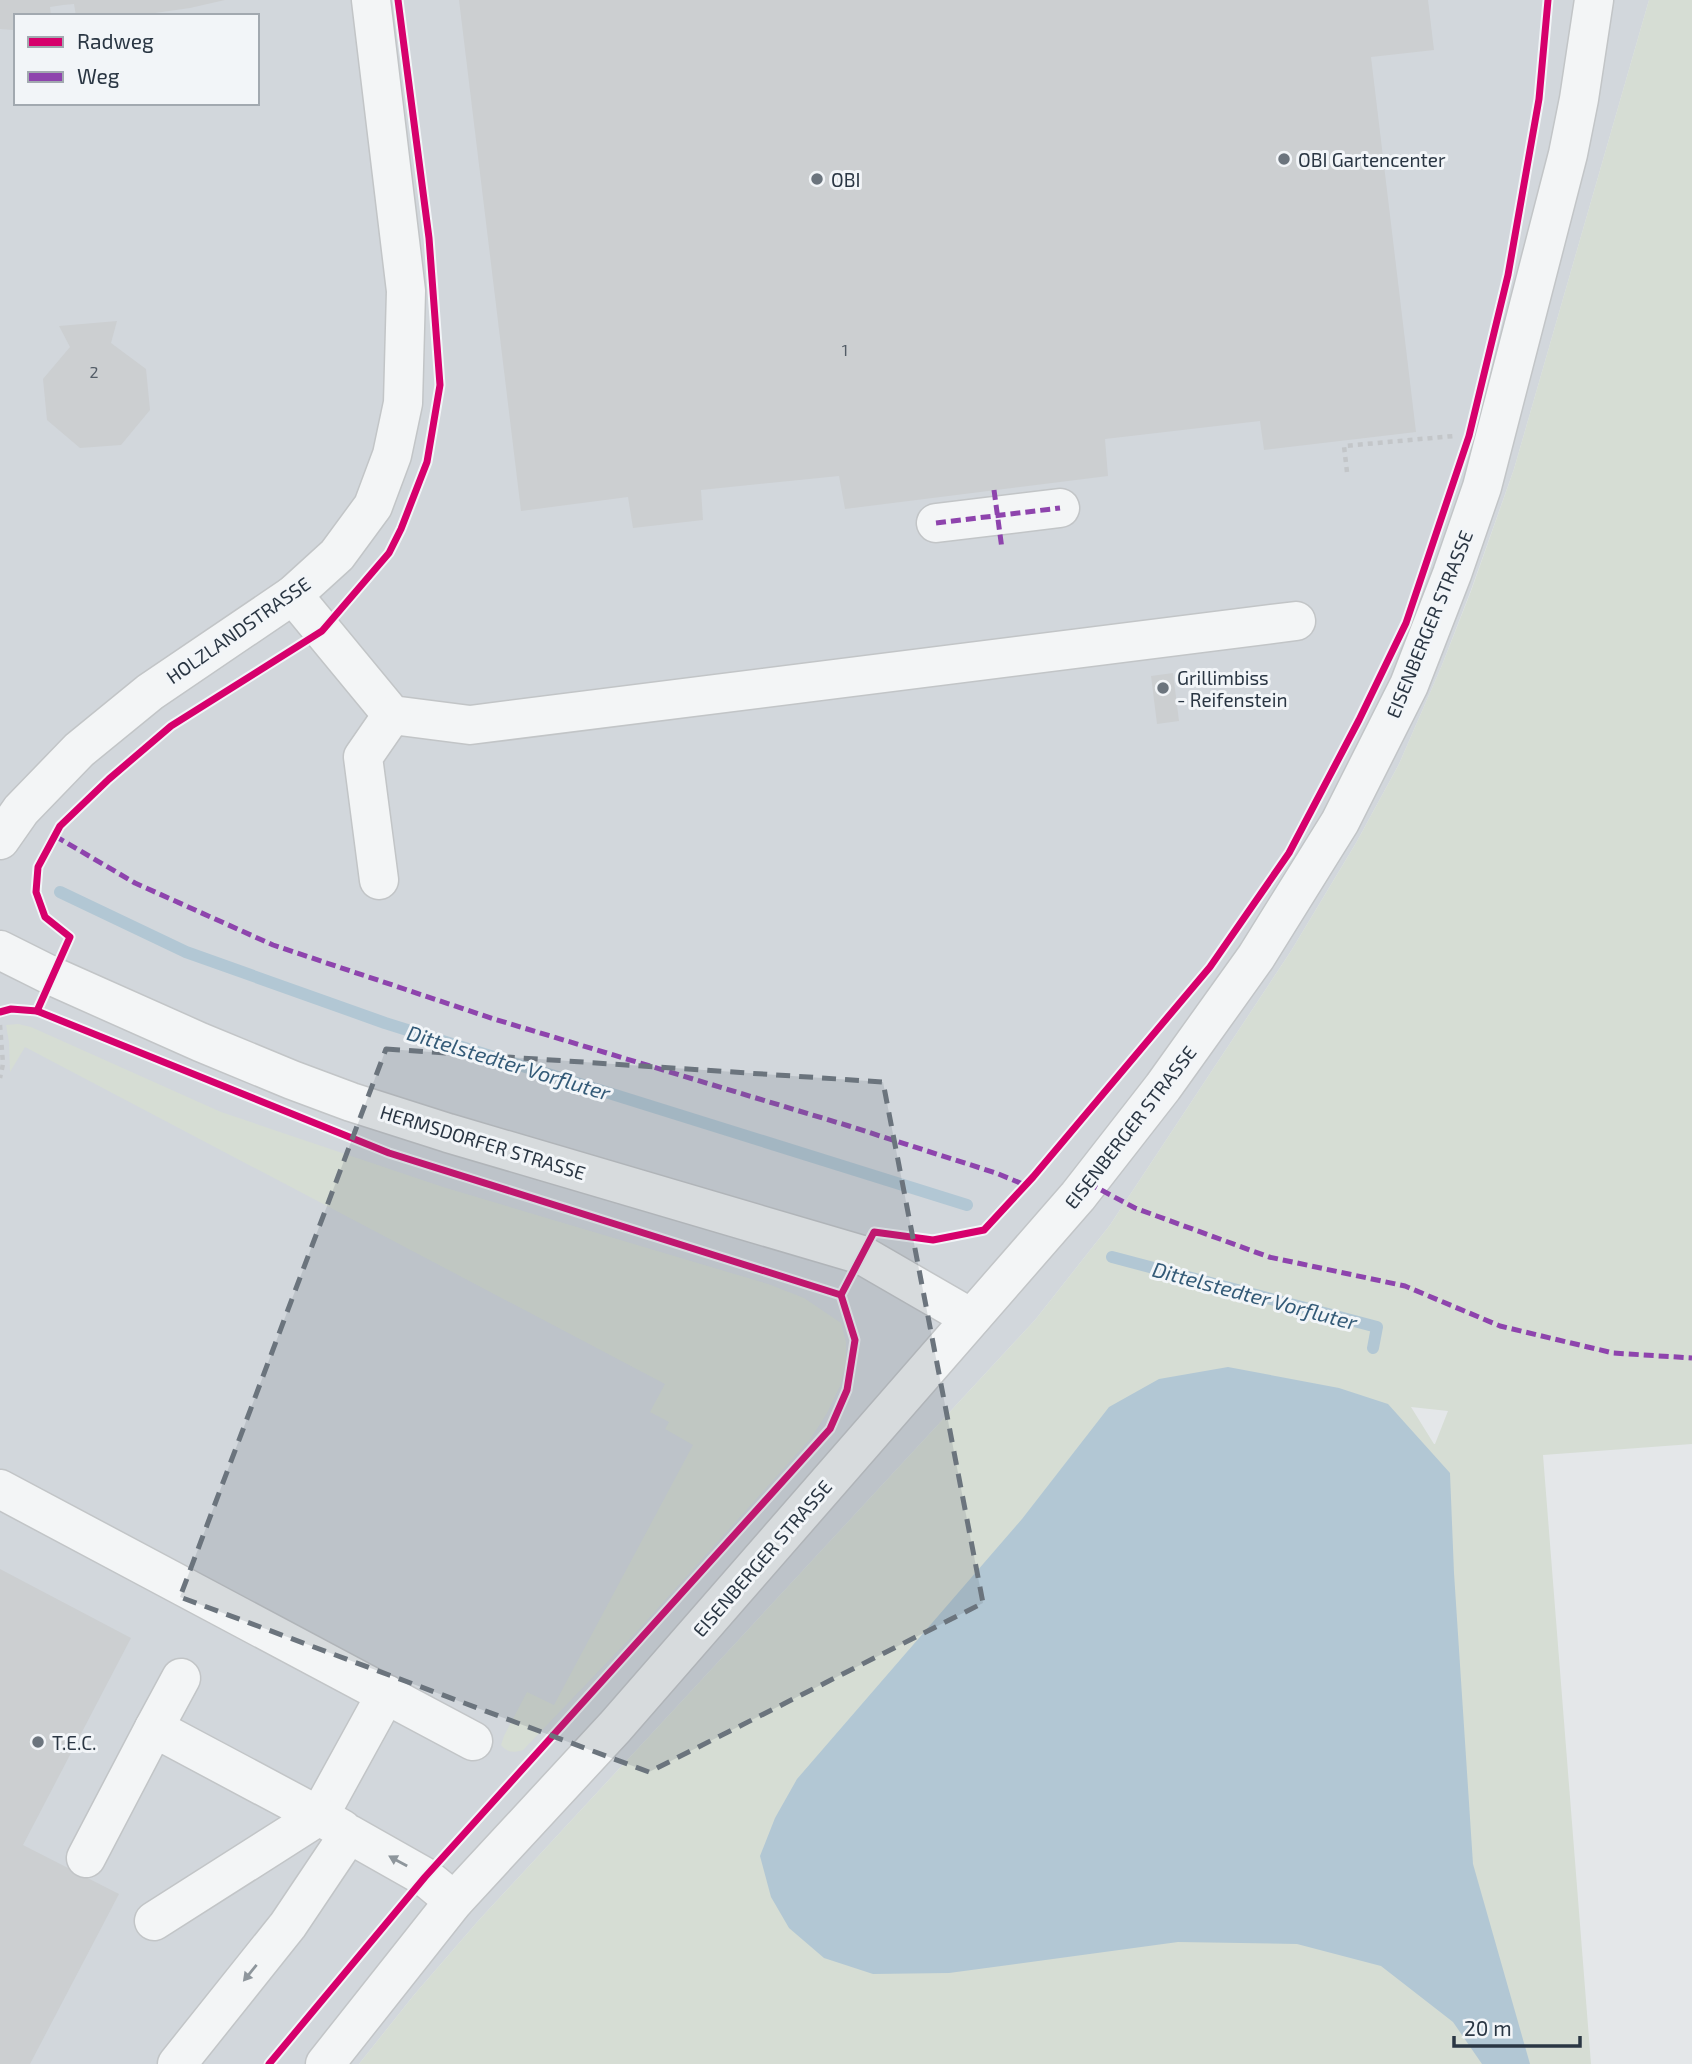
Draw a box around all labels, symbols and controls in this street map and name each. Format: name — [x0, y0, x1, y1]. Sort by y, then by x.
legend — [14, 14, 259, 105]
text: Radweg — [77, 28, 154, 53]
text: Weg — [77, 63, 120, 88]
place label: OBI Gartencenter — [1298, 148, 1446, 171]
marker: OBI Gartencenter — [1276, 151, 1292, 167]
place label: OBI — [831, 168, 860, 191]
marker: OBI — [809, 171, 825, 187]
house number: 1 — [842, 340, 848, 359]
house number: 2 — [90, 362, 99, 381]
street label: EISENBERGER STRASSE — [1381, 527, 1477, 721]
street label: HOLZLANDSTRASSE — [161, 572, 315, 688]
place label: Grillimbiss - Reifenstein — [1177, 666, 1288, 711]
marker: Grillimbiss - Reifenstein — [1155, 680, 1171, 696]
water label: Dittelstedter Vorfluter — [404, 1019, 614, 1105]
street label: EISENBERGER STRASSE — [1059, 1041, 1201, 1213]
street label: HERMSDORFER STRASSE — [378, 1100, 588, 1184]
water label: Dittelstedter Vorfluter — [1150, 1256, 1361, 1335]
street label: EISENBERGER STRASSE — [688, 1475, 836, 1641]
place label: T.E.C. — [52, 1731, 96, 1754]
marker: T.E.C. — [30, 1734, 46, 1750]
one-way arrow — [389, 1855, 408, 1867]
one-way arrow — [243, 1964, 258, 1982]
scale bar — [1454, 2004, 1580, 2048]
text: 20 m — [1464, 2015, 1512, 2040]

